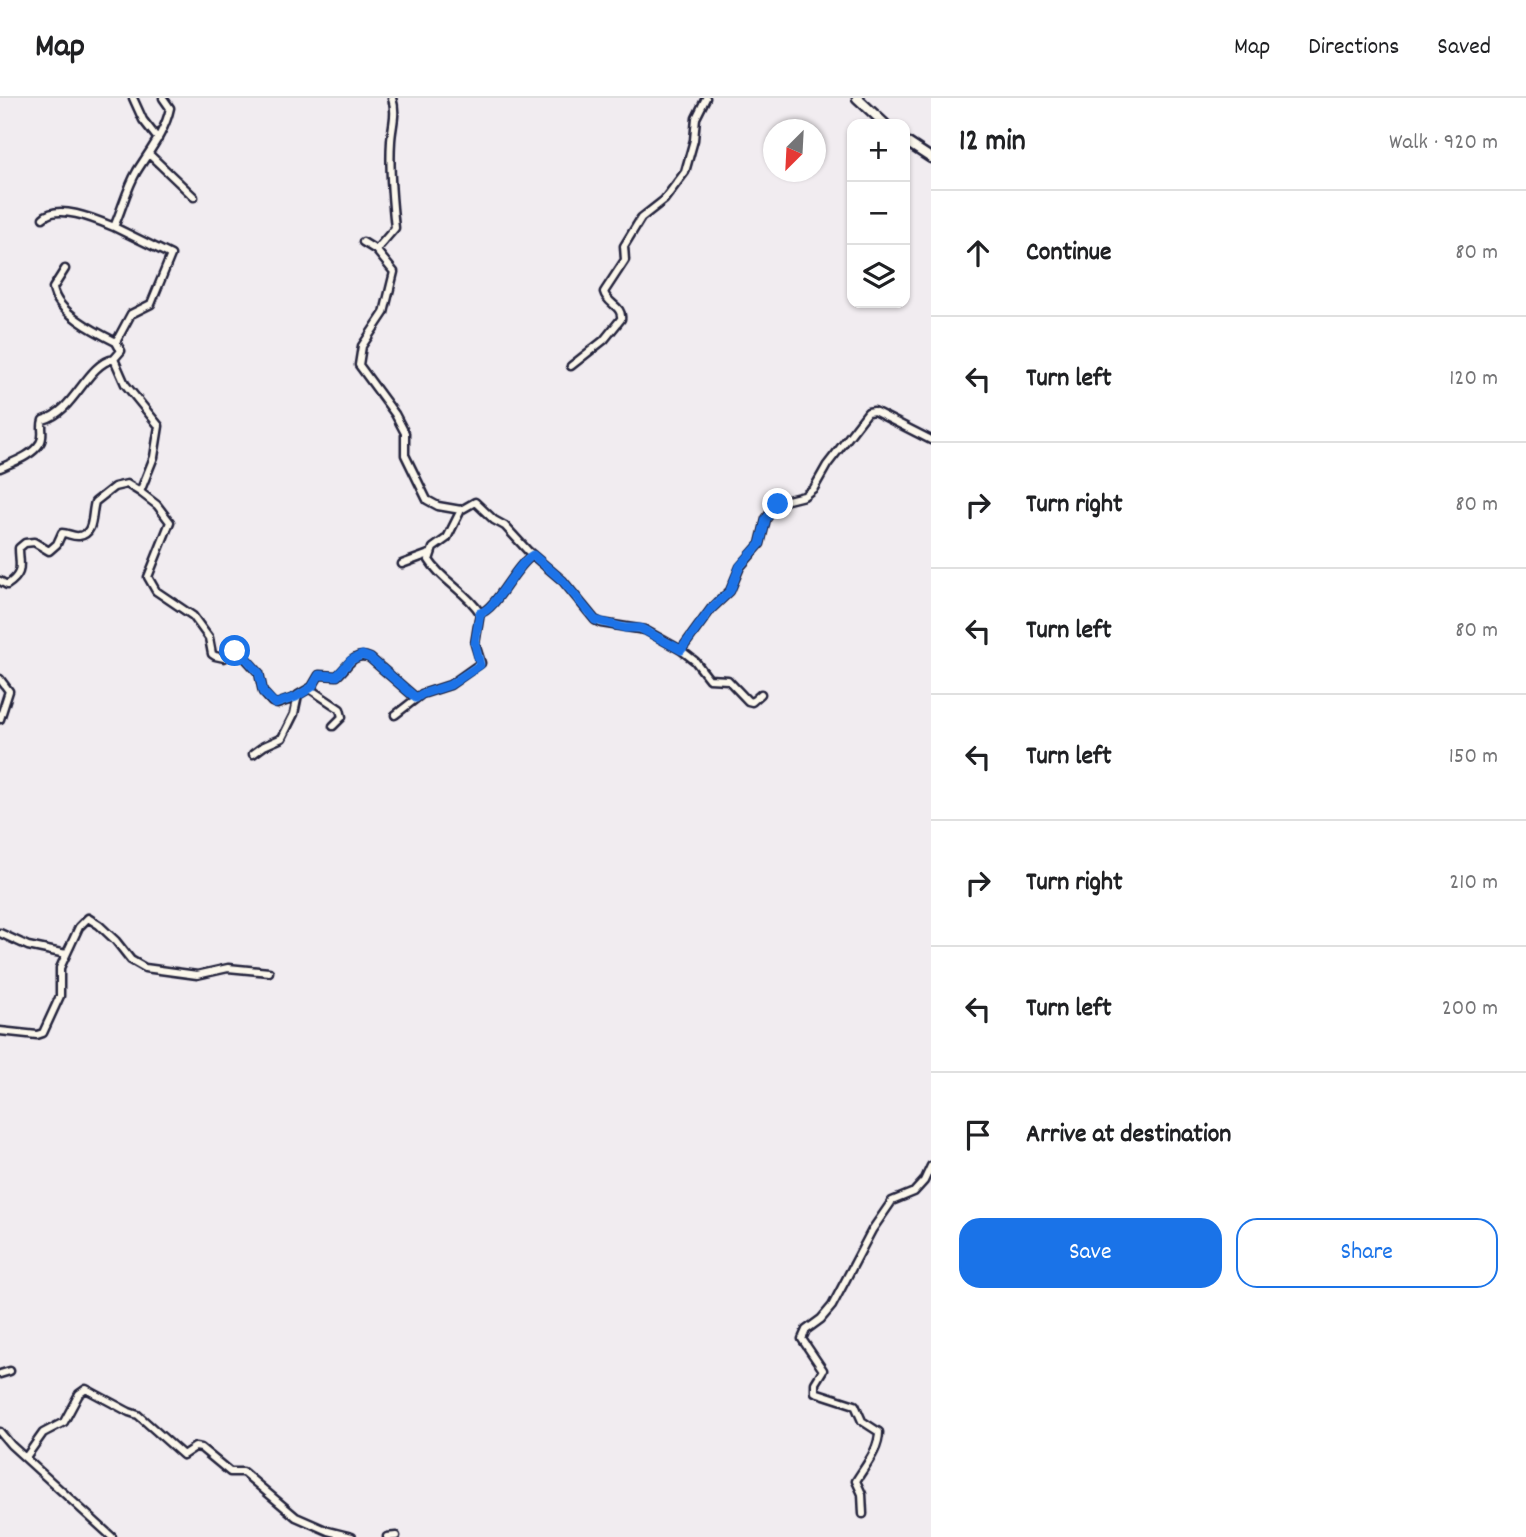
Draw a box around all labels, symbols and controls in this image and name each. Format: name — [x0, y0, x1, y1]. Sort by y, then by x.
text: Map — [35, 25, 85, 72]
text: Map — [1234, 31, 1270, 65]
text: Directions — [1308, 31, 1399, 65]
text: Saved — [1437, 31, 1491, 65]
north arrow — [763, 119, 826, 182]
map controls — [847, 119, 910, 308]
button: + — [847, 119, 910, 182]
text: 12 min — [959, 122, 1026, 165]
text: Walk · 920 m — [1389, 127, 1498, 160]
button: − — [847, 182, 910, 245]
icon: ahead — [959, 234, 997, 272]
text: Continue — [1026, 235, 1111, 272]
text: 80 m — [1455, 237, 1498, 270]
button: layers — [847, 245, 910, 308]
icon: left — [959, 360, 997, 398]
text: Turn left — [1026, 361, 1112, 398]
text: 120 m — [1449, 363, 1498, 396]
icon: right — [959, 486, 997, 524]
text: Turn right — [1026, 487, 1123, 524]
route end — [762, 488, 793, 519]
text: 80 m — [1455, 489, 1498, 522]
icon: left — [959, 612, 997, 650]
text: Turn left — [1026, 613, 1112, 650]
text: 80 m — [1455, 615, 1498, 648]
route start — [219, 635, 250, 666]
icon: left — [959, 738, 997, 776]
text: Turn left — [1026, 739, 1112, 776]
text: 150 m — [1449, 741, 1498, 774]
icon: right — [959, 864, 997, 902]
text: Turn right — [1026, 865, 1123, 902]
text: 210 m — [1449, 867, 1498, 900]
icon: left — [959, 990, 997, 1028]
text: Turn left — [1026, 991, 1112, 1028]
text: 200 m — [1442, 993, 1498, 1026]
icon: arrive — [959, 1116, 997, 1154]
text: Arrive at destination — [1026, 1117, 1231, 1154]
button: Save — [959, 1218, 1222, 1288]
button: Share — [1236, 1218, 1498, 1288]

